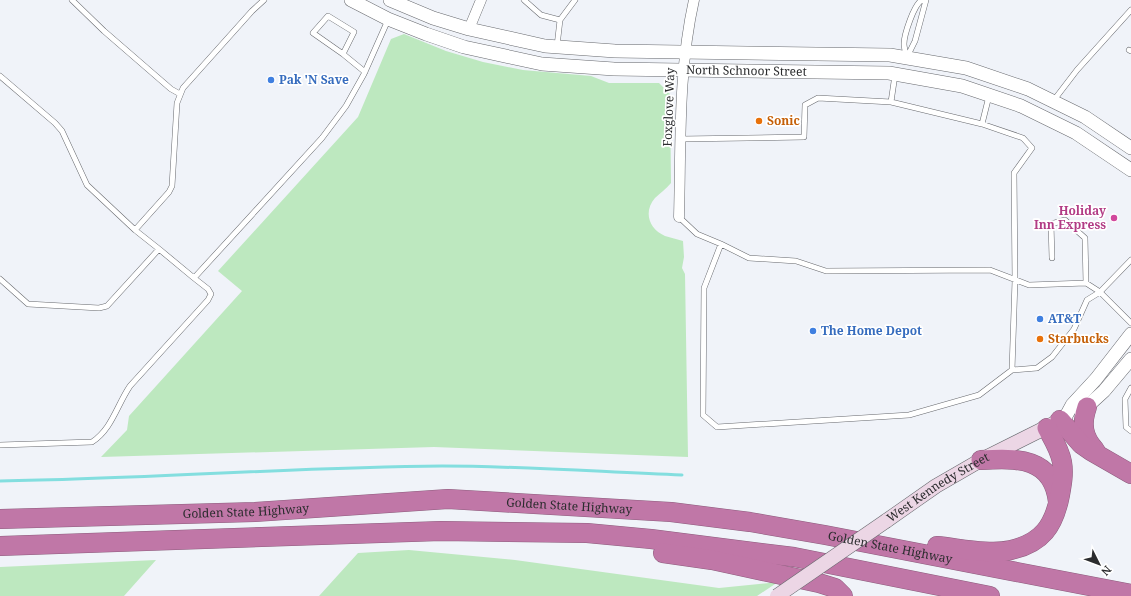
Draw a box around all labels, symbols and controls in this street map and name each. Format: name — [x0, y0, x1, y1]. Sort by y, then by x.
street label: North Schnoor Street — [686, 61, 807, 80]
street label: Foxglove Way — [659, 67, 678, 147]
place label: Pak 'N Save — [279, 71, 349, 88]
marker: Pak 'N Save — [266, 75, 276, 85]
place label: Sonic — [767, 112, 800, 129]
marker: Sonic — [754, 116, 764, 126]
place label: Holiday Inn Express — [1034, 202, 1106, 233]
marker: Holiday Inn Express — [1109, 213, 1119, 223]
place label: AT&T — [1048, 310, 1081, 327]
marker: AT&T — [1035, 314, 1045, 324]
place label: The Home Depot — [821, 322, 922, 339]
marker: The Home Depot — [808, 326, 818, 336]
place label: Starbucks — [1048, 330, 1109, 347]
marker: Starbucks — [1035, 334, 1045, 344]
street label: West Kennedy Street — [883, 448, 992, 526]
street label: Golden State Highway — [506, 493, 633, 518]
street label: Golden State Highway — [182, 499, 310, 522]
street label: Golden State Highway — [827, 527, 954, 567]
north arrow — [1079, 544, 1119, 584]
text: N — [1098, 563, 1115, 580]

